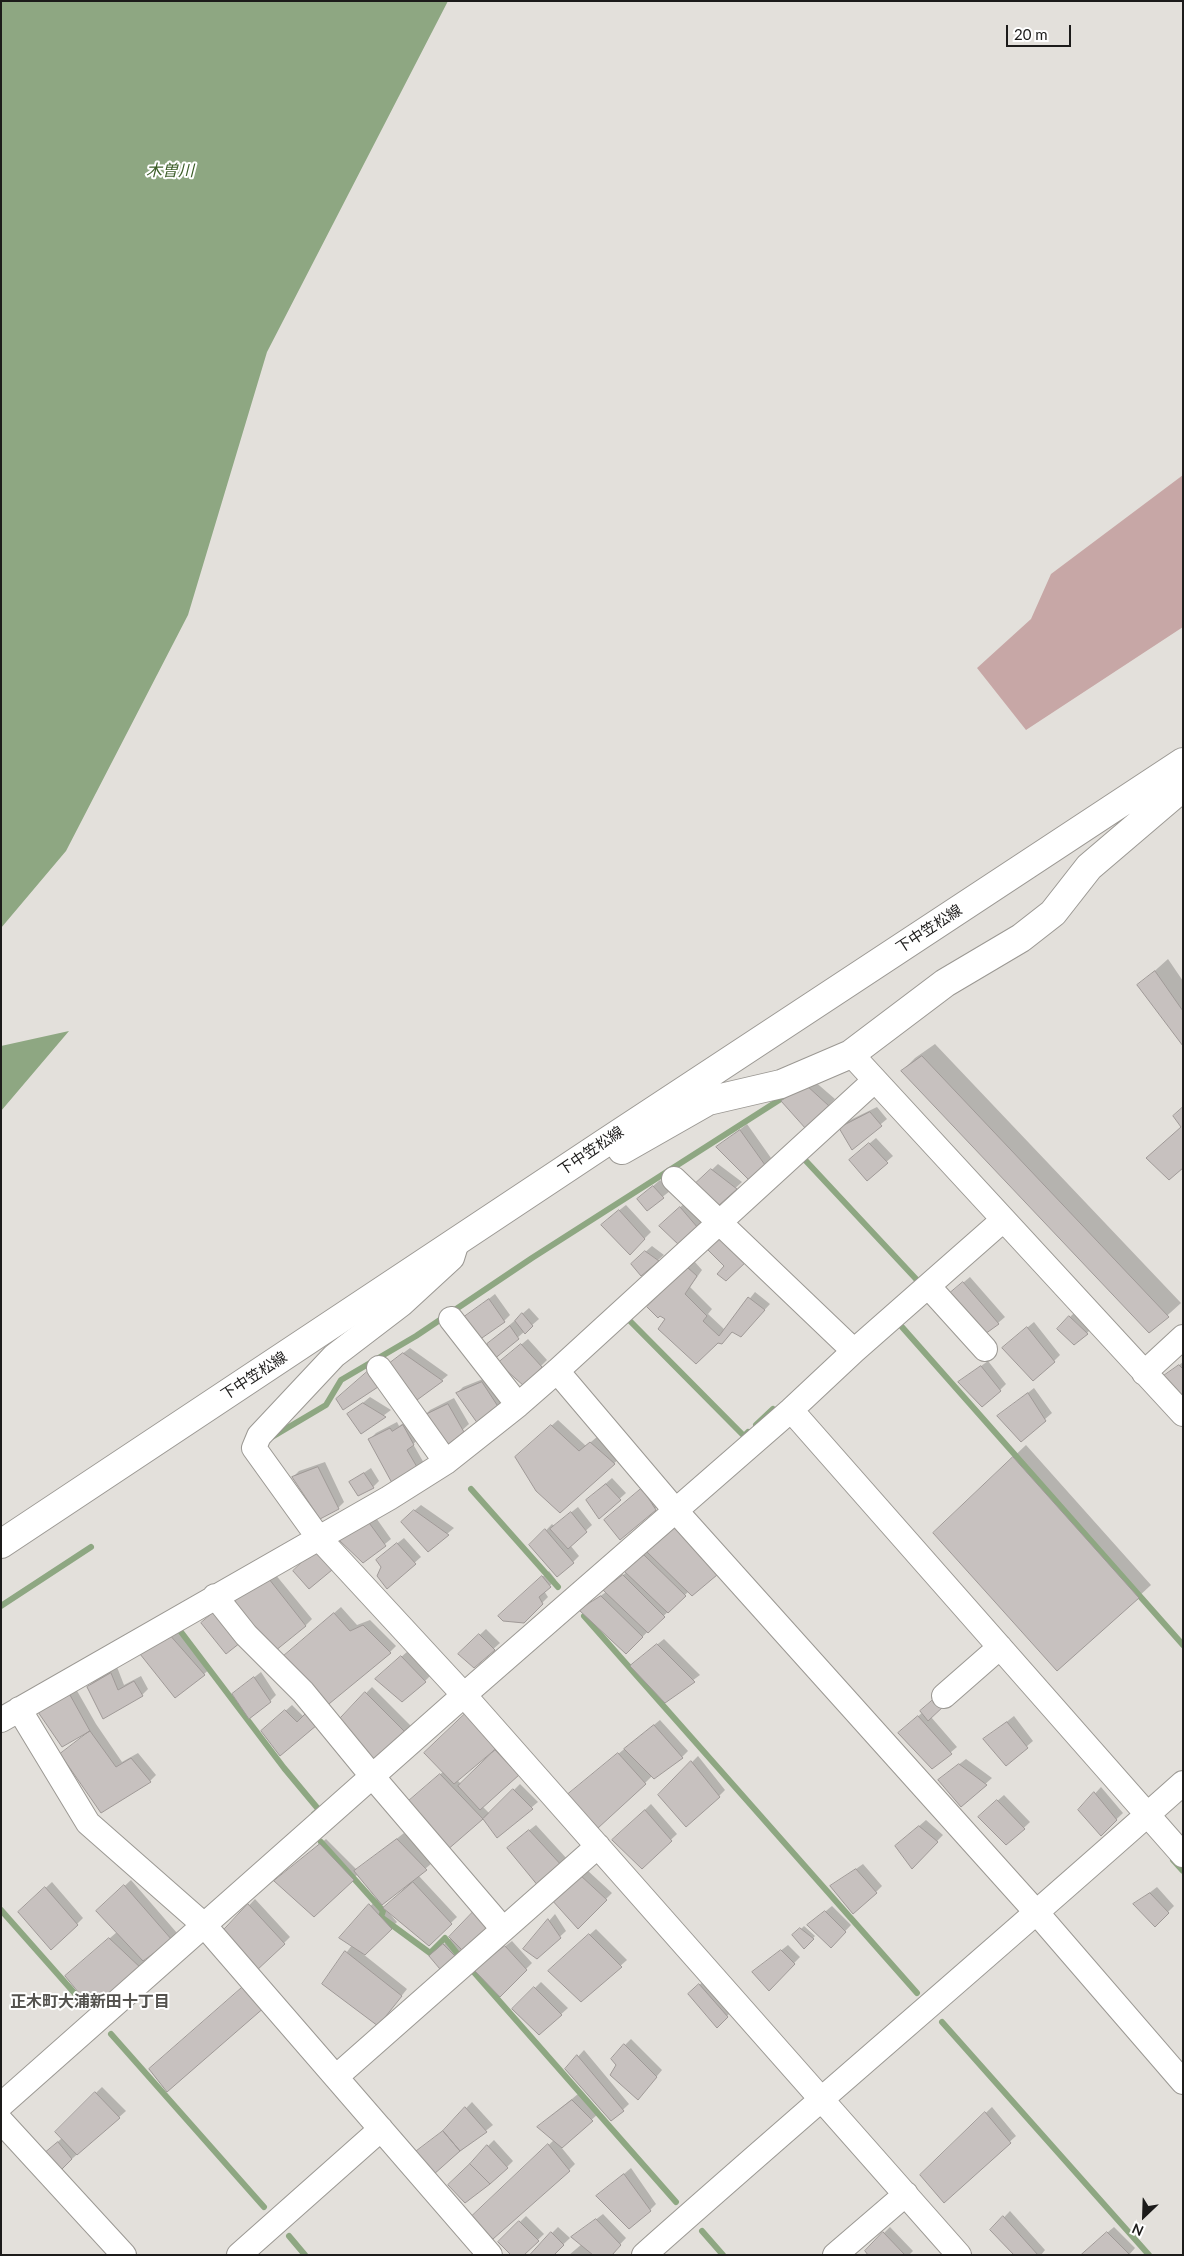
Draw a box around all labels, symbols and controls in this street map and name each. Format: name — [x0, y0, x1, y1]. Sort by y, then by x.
scale bar — [1009, 15, 1074, 47]
text: 20 m — [1014, 25, 1048, 43]
water label: 木曽川 — [146, 161, 194, 181]
street label: 下中笠松線 — [893, 901, 965, 957]
street label: 下中笠松線 — [555, 1123, 627, 1179]
street label: 下中笠松線 — [218, 1348, 290, 1404]
district label: 正木町大浦新田十丁目 — [10, 1992, 170, 2012]
north arrow — [1119, 2191, 1169, 2241]
text: N — [1129, 2220, 1146, 2240]

